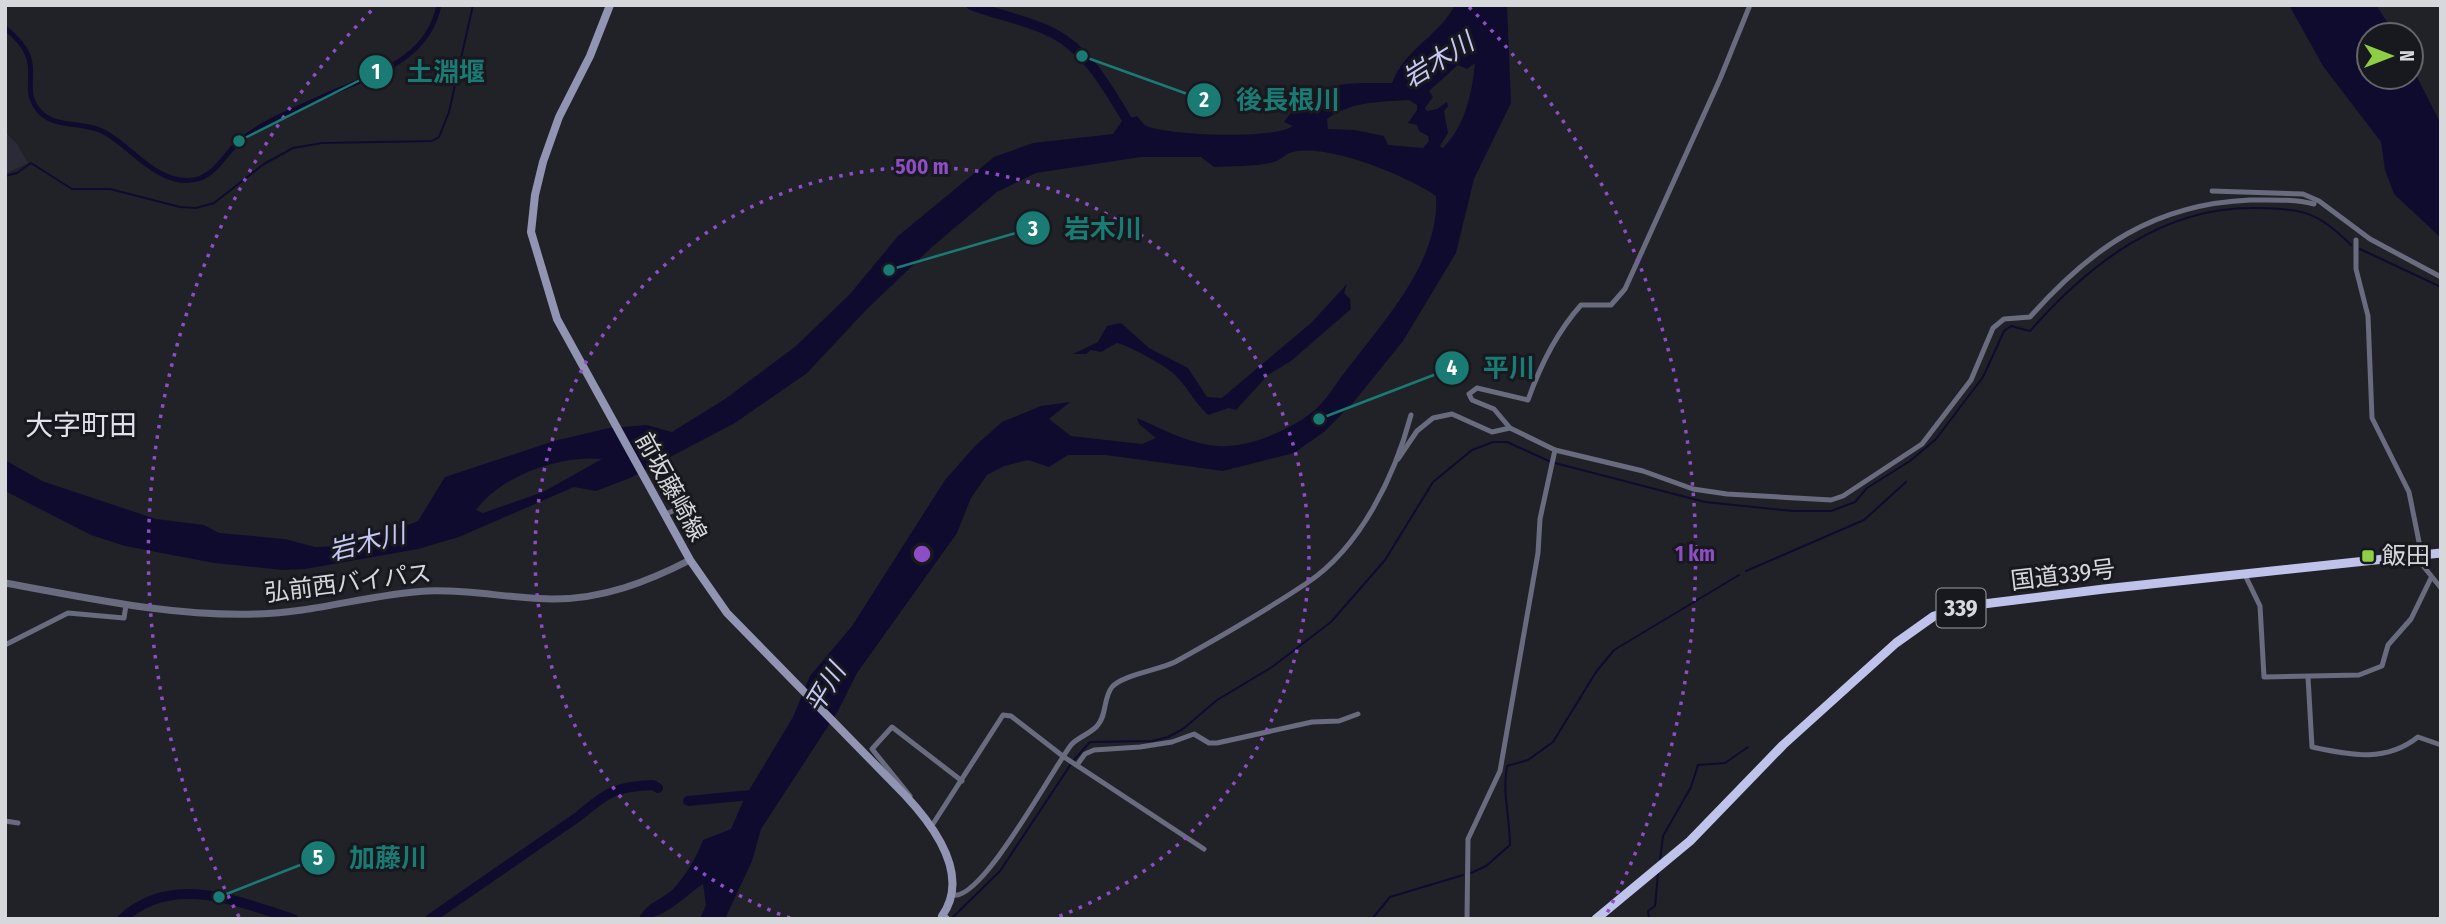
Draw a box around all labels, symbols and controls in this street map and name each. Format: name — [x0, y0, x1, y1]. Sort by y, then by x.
north arrow — [2355, 21, 2425, 91]
water label: 岩木川 — [1397, 25, 1482, 94]
callout: 土淵堰 — [358, 48, 499, 95]
text: N — [2395, 50, 2418, 62]
text: 土淵堰 — [407, 57, 485, 88]
text: 1 — [372, 59, 380, 85]
callout: 後長根川 — [1187, 77, 1354, 124]
text: 後長根川 — [1236, 85, 1340, 116]
text: 2 — [1198, 87, 1209, 113]
text: 500 m — [895, 154, 949, 180]
callout: 岩木川 — [1015, 205, 1156, 252]
text: 岩木川 — [1064, 214, 1142, 245]
text: 3 — [1027, 216, 1038, 242]
callout: 平川 — [1434, 344, 1549, 391]
text: 平川 — [1483, 353, 1535, 384]
text: 4 — [1447, 355, 1458, 381]
district label: 大字町田 — [25, 409, 137, 442]
street label: 前坂藤崎線 — [630, 428, 712, 546]
water label: 岩木川 — [326, 517, 412, 567]
text: 1 km — [1675, 541, 1715, 567]
centre of rings — [910, 542, 934, 566]
place label: 飯田 — [2382, 542, 2430, 570]
marker: 飯田 — [2360, 548, 2376, 564]
street label: 国道339号 — [2009, 555, 2117, 595]
street label: 弘前西バイパス — [263, 559, 433, 607]
road number: 339 — [1937, 588, 1986, 628]
water label: 平川 — [799, 655, 854, 719]
callout: 加藤川 — [300, 834, 441, 881]
text: 加藤川 — [349, 843, 427, 874]
text: 5 — [313, 845, 323, 871]

